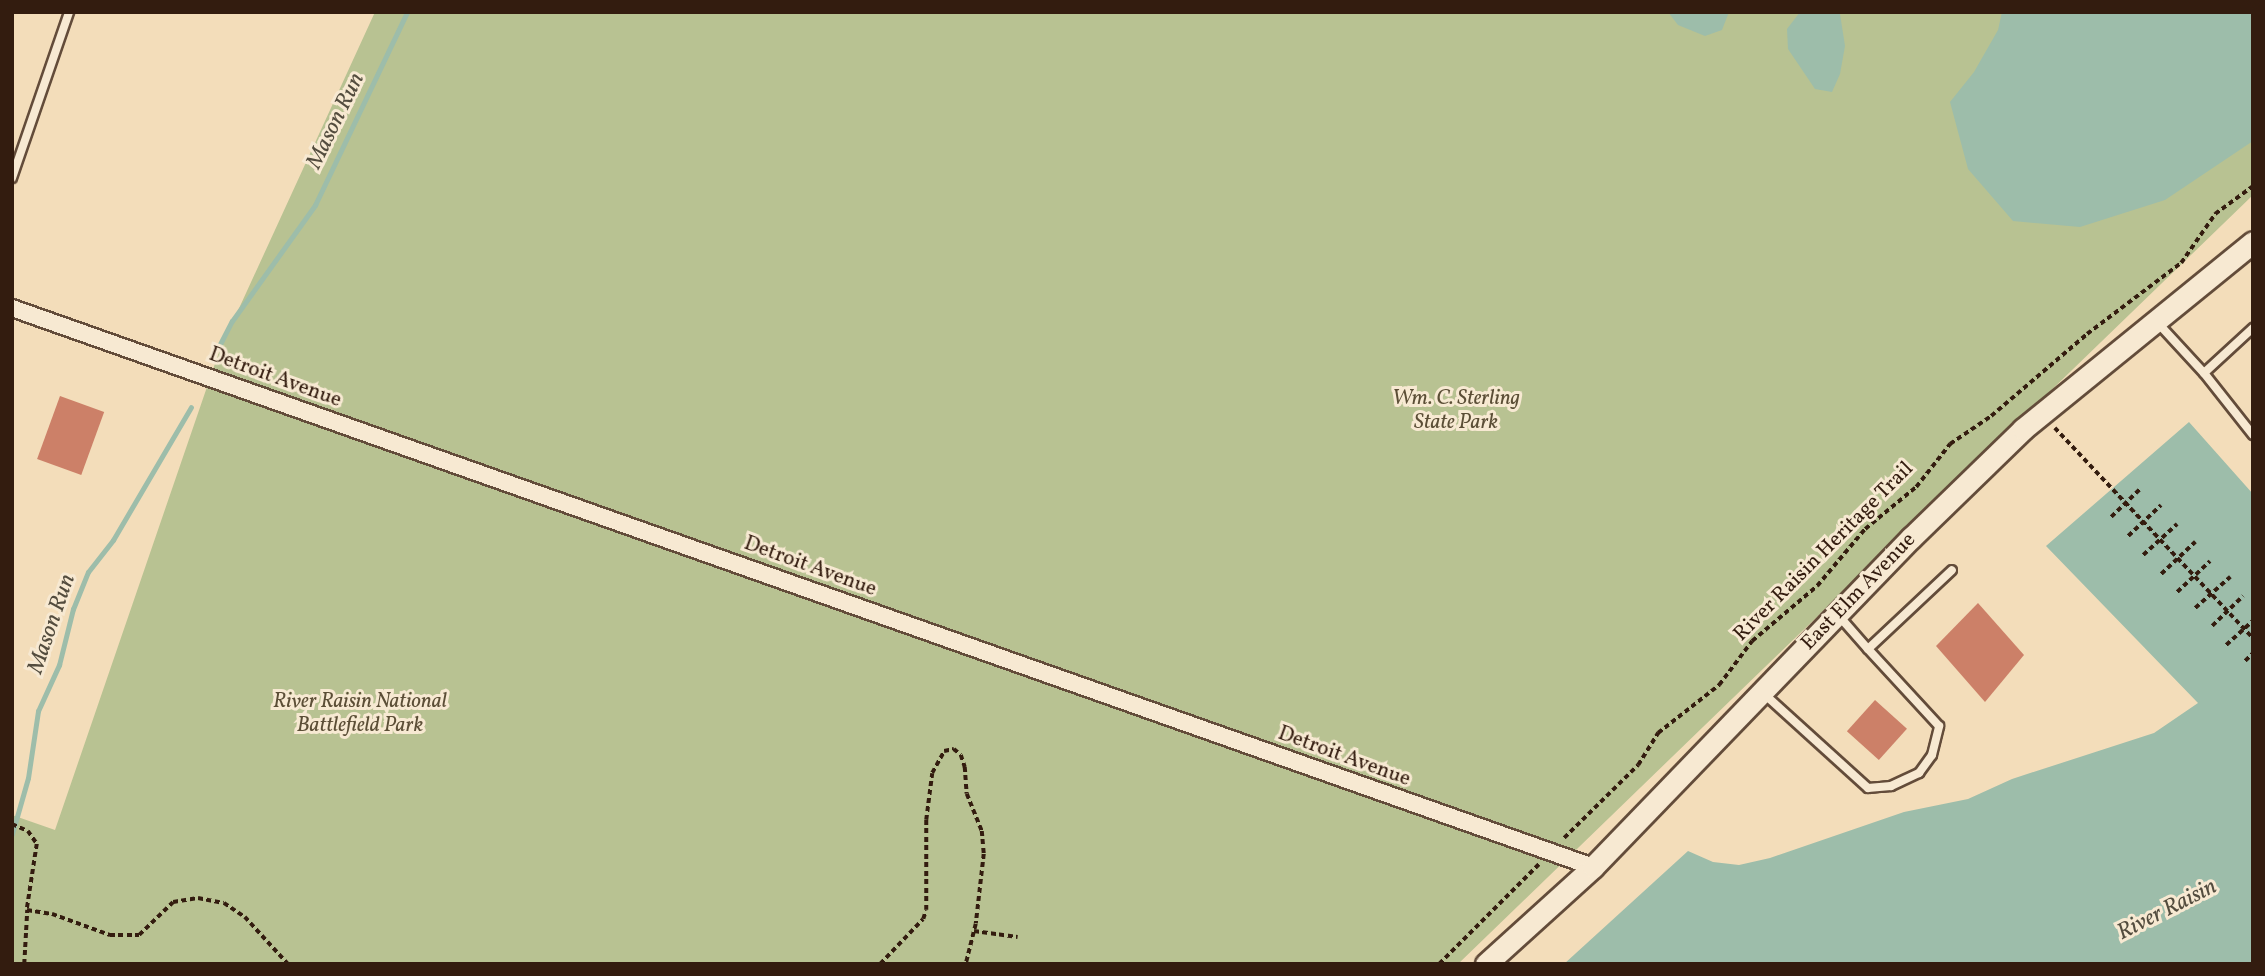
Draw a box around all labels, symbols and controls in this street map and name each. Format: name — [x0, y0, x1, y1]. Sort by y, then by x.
water label: Mason Run — [301, 69, 371, 173]
street label: Detroit Avenue — [205, 342, 345, 414]
park label: Wm. C. Sterling State Park — [1392, 386, 1520, 436]
street label: River Raisin Heritage Trail — [1729, 457, 1919, 647]
street label: East Elm Avenue — [1796, 528, 1922, 656]
street label: Detroit Avenue — [740, 531, 880, 603]
water label: Mason Run — [22, 571, 82, 677]
park label: River Raisin National Battlefield Park — [273, 689, 447, 739]
street label: Detroit Avenue — [1274, 721, 1414, 793]
water label: River Raisin — [2113, 873, 2221, 947]

